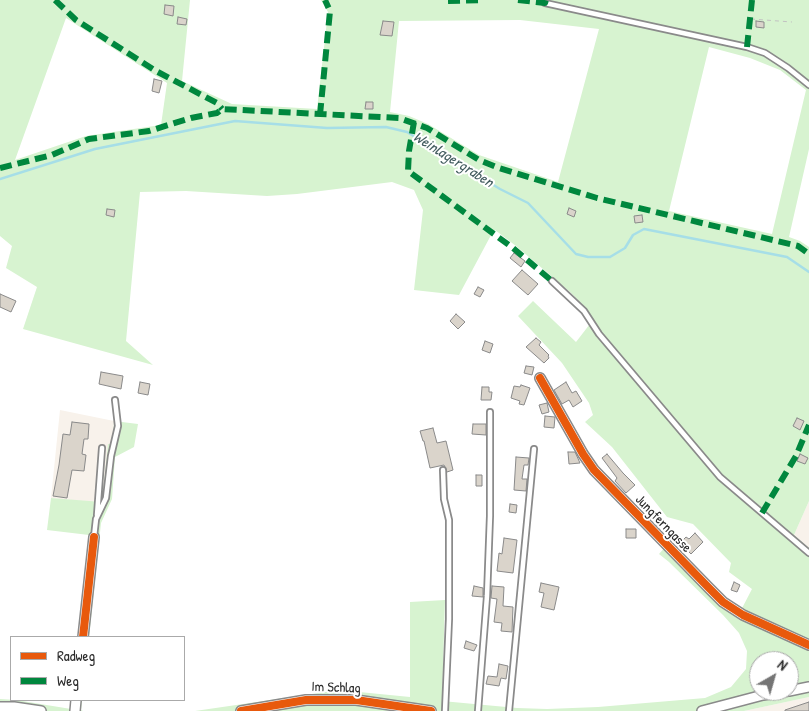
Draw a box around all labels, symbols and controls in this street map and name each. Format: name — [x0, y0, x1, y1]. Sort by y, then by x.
water label: Weinlagergraben — [410, 128, 496, 192]
street label: Jungferngasse — [631, 492, 695, 556]
legend — [10, 636, 185, 701]
text: Radweg — [57, 645, 95, 666]
north arrow — [749, 651, 799, 701]
text: N — [774, 655, 792, 674]
text: Weg — [57, 670, 79, 691]
street label: Im Schlag — [311, 679, 361, 697]

